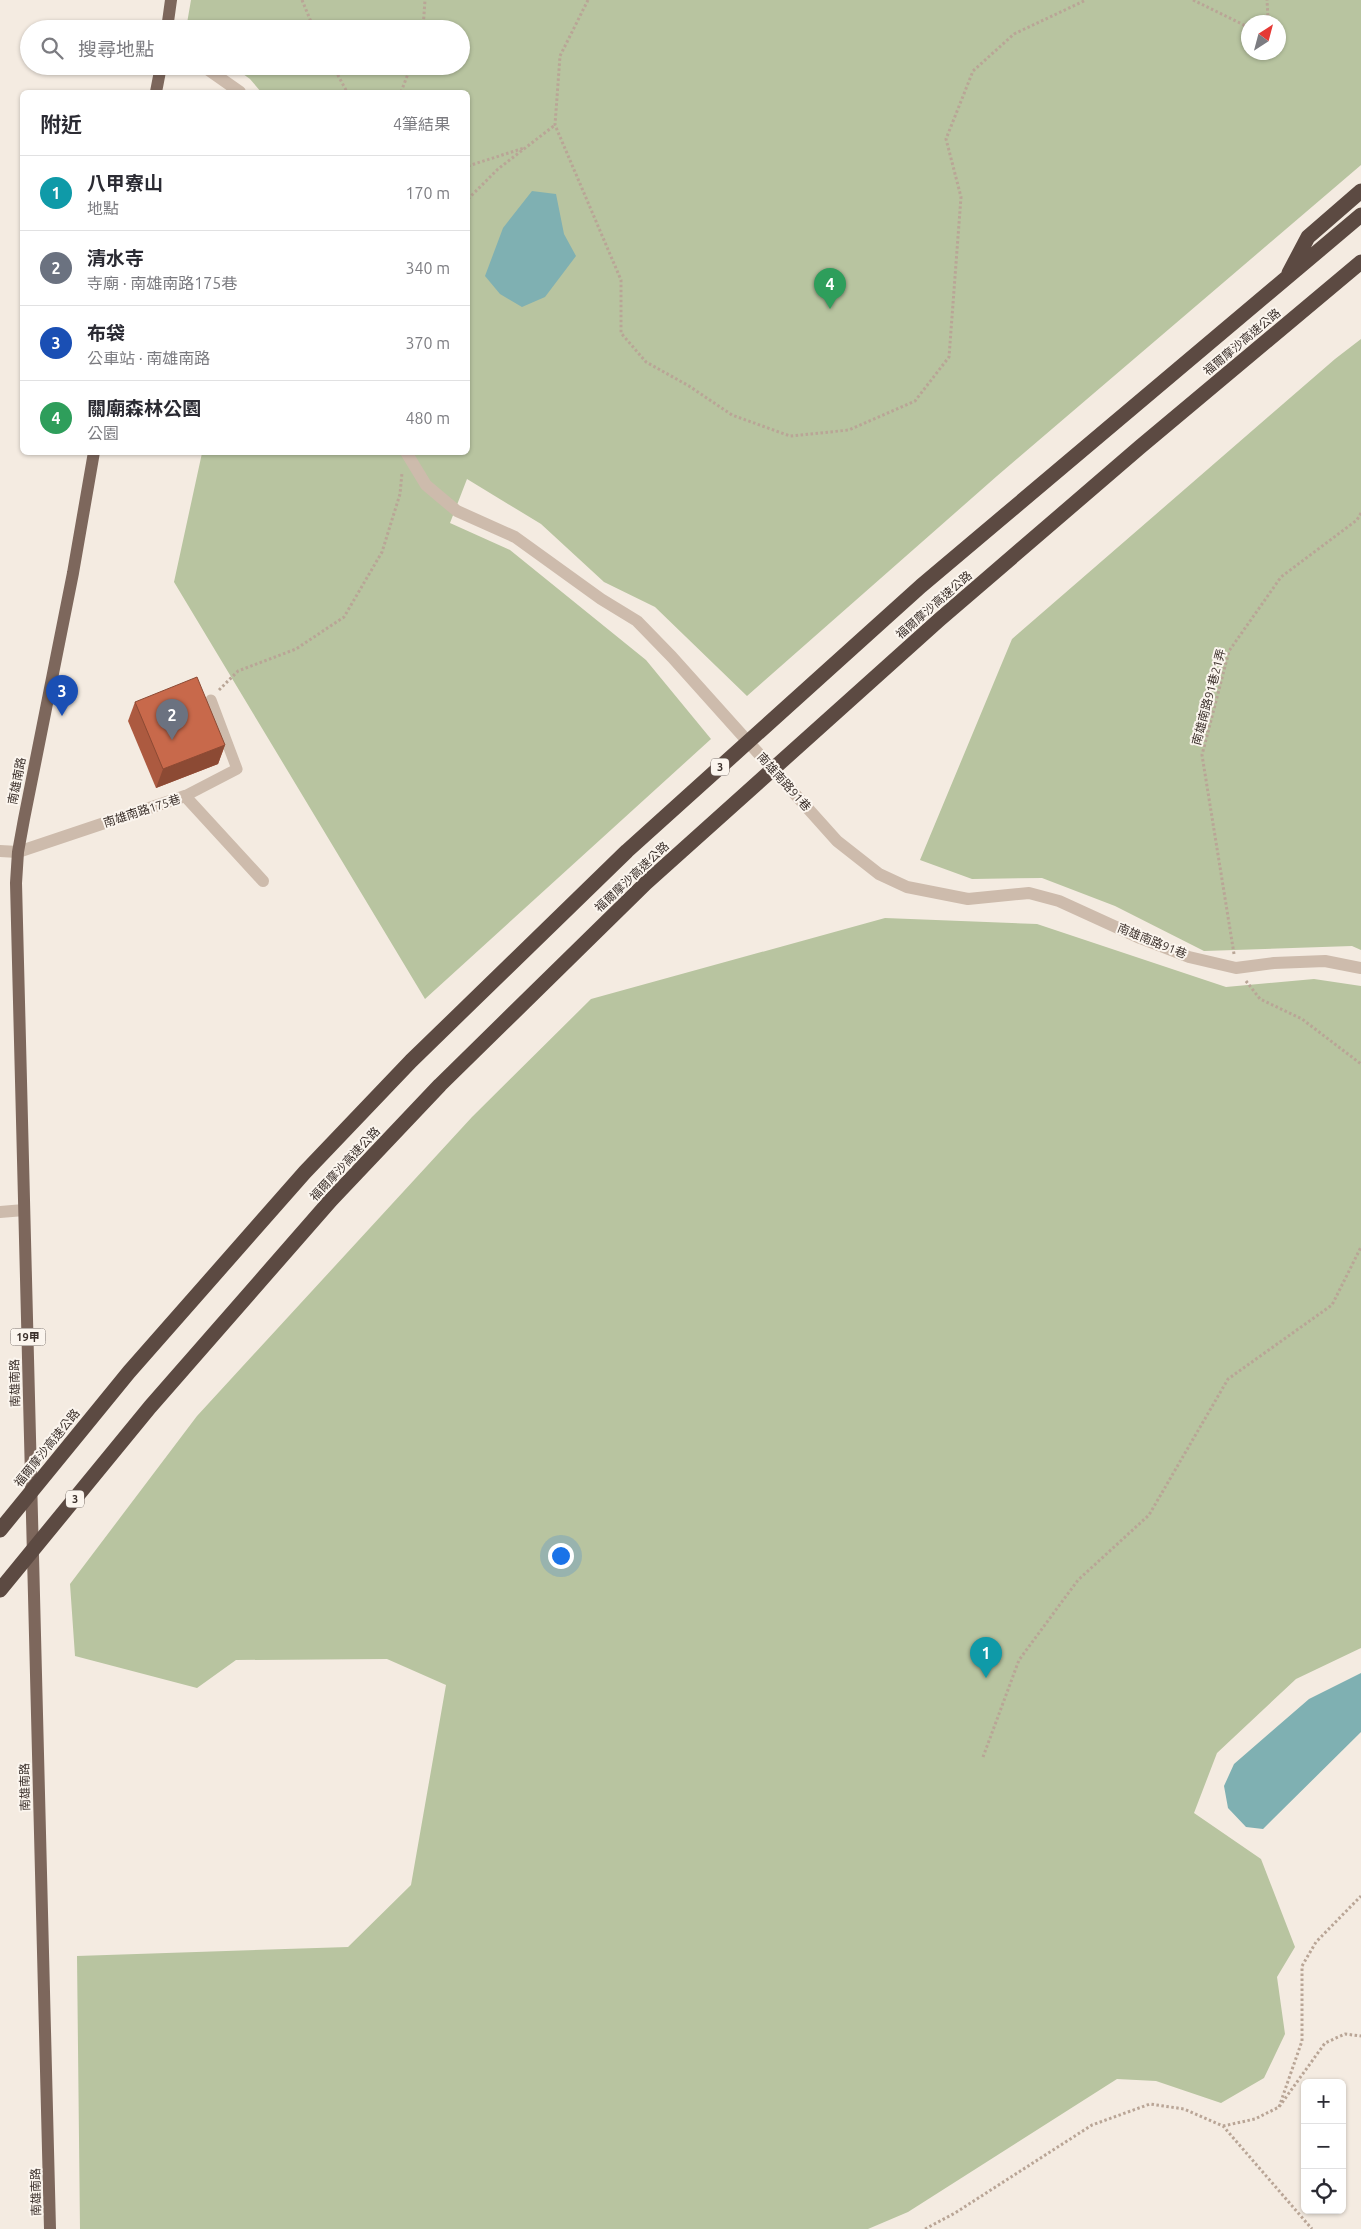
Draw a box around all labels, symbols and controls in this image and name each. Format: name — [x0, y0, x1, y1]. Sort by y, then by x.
north arrow — [1241, 15, 1286, 60]
search box — [20, 20, 470, 75]
icon: search — [38, 34, 66, 62]
text: 搜尋地點 — [78, 38, 154, 60]
text: 附近 — [40, 112, 82, 136]
text: 4筆結果 — [393, 115, 450, 133]
text: 八甲寮山 — [87, 172, 163, 194]
text: 1 — [51, 184, 61, 202]
text: 170 m — [405, 184, 450, 202]
text: 地點 — [87, 199, 119, 217]
text: 清水寺 — [87, 247, 144, 269]
text: 2 — [51, 259, 61, 277]
text: 340 m — [405, 259, 450, 277]
pin: 4 — [814, 268, 846, 309]
text: 寺廟 · 南雄南路175巷 — [87, 274, 237, 292]
street label: 福爾摩沙高速公路 — [1201, 306, 1283, 377]
text: 布袋 — [87, 322, 125, 344]
text: 3 — [51, 334, 61, 352]
text: 370 m — [405, 334, 450, 352]
text: 公車站 · 南雄南路 — [87, 349, 210, 367]
text: 關廟森林公園 — [87, 397, 201, 419]
text: 4 — [51, 409, 61, 427]
text: 480 m — [405, 409, 450, 427]
text: 公園 — [87, 424, 119, 442]
street label: 福爾摩沙高速公路 — [893, 568, 974, 641]
street label: 南雄南路91巷21弄 — [1189, 647, 1228, 746]
pin: 3 — [46, 675, 78, 716]
pin: 2 — [156, 699, 188, 740]
street label: 南雄南路91巷 — [755, 750, 814, 813]
street label: 南雄南路 — [6, 756, 27, 806]
road number: 3 — [711, 759, 729, 776]
street label: 南雄南路175巷 — [102, 792, 182, 829]
street label: 福爾摩沙高速公路 — [592, 839, 671, 914]
street label: 南雄南路91巷 — [1116, 921, 1189, 960]
street label: 福爾摩沙高速公路 — [307, 1124, 382, 1203]
road number: 19甲 — [10, 1328, 46, 1345]
street label: 南雄南路 — [8, 1359, 21, 1407]
street label: 福爾摩沙高速公路 — [11, 1406, 82, 1489]
road number: 3 — [66, 1490, 84, 1508]
your location — [548, 1543, 574, 1569]
pin: 1 — [970, 1637, 1002, 1678]
street label: 南雄南路 — [18, 1763, 31, 1811]
map controls — [1301, 2079, 1346, 2214]
button: + — [1301, 2079, 1346, 2124]
button: − — [1301, 2124, 1346, 2169]
street label: 南雄南路 — [29, 2168, 42, 2216]
button: locate — [1301, 2169, 1346, 2214]

